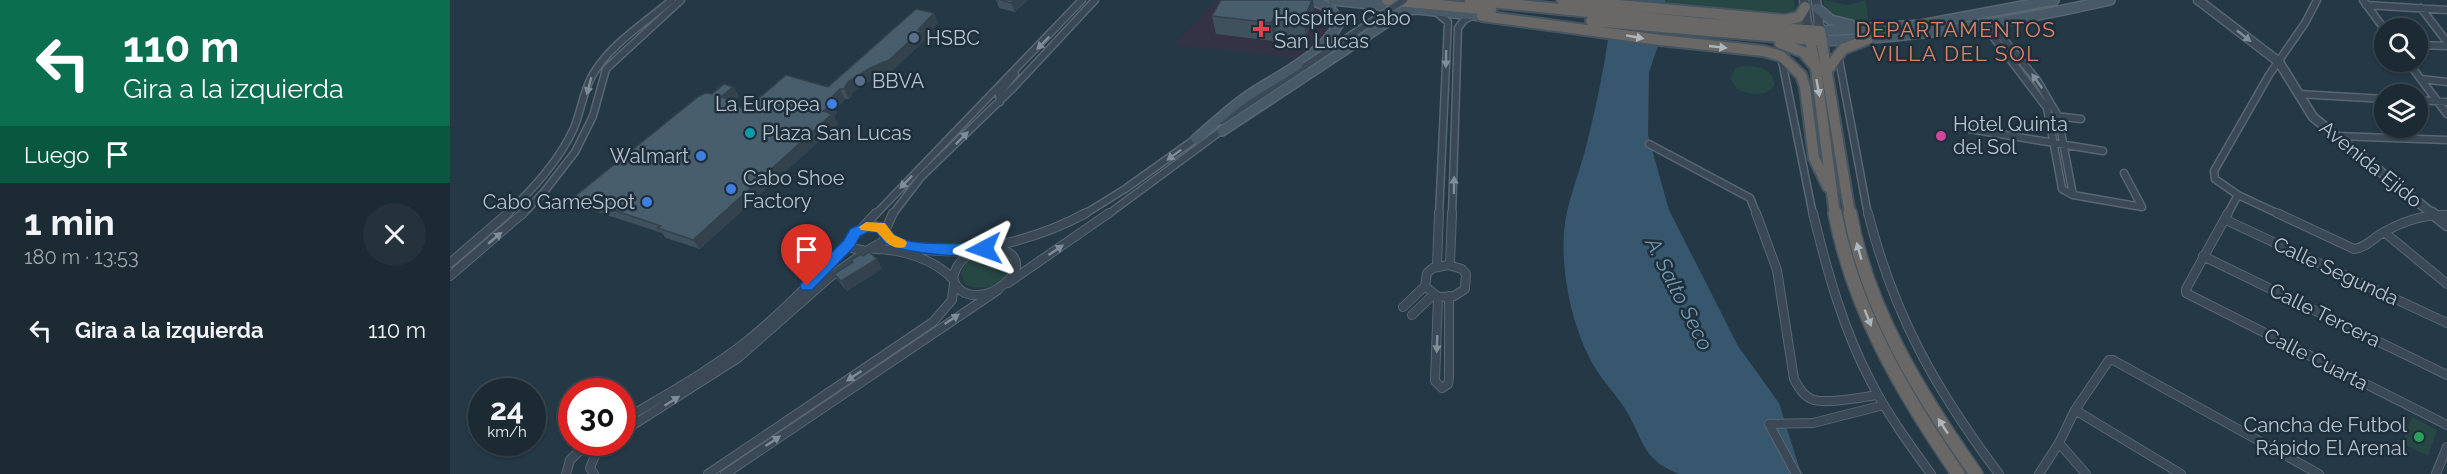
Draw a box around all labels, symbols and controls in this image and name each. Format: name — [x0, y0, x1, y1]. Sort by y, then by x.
place label: Hospiten Cabo San Lucas — [1274, 6, 1411, 53]
district label: DEPARTAMENTOS VILLA DEL SOL — [1856, 17, 2056, 66]
map controls — [2374, 18, 2428, 138]
button: search — [2374, 18, 2428, 72]
marker: Hospiten Cabo San Lucas — [1252, 20, 1270, 38]
text: 110 m — [123, 23, 239, 72]
icon: left — [24, 24, 102, 102]
place label: HSBC — [926, 26, 980, 50]
one-way arrow — [2236, 30, 2251, 42]
marker: HSBC — [907, 31, 921, 45]
one-way arrow — [1625, 32, 1644, 41]
one-way arrow — [1036, 35, 1050, 49]
one-way arrow — [1709, 42, 1728, 52]
one-way arrow — [1441, 49, 1451, 68]
place label: BBVA — [872, 69, 925, 93]
text: Gira a la izquierda — [123, 73, 344, 104]
marker: BBVA — [853, 74, 867, 88]
one-way arrow — [2031, 74, 2043, 90]
one-way arrow — [583, 76, 593, 95]
one-way arrow — [1814, 79, 1823, 98]
button: layers — [2374, 84, 2428, 138]
place label: La Europea — [715, 92, 820, 116]
marker: La Europea — [825, 97, 839, 111]
place label: Hotel Quinta del Sol — [1953, 112, 2068, 159]
street label: Avenida Ejido — [2315, 115, 2427, 213]
place label: Plaza San Lucas — [762, 121, 911, 145]
marker: Plaza San Lucas — [743, 126, 757, 140]
marker: Hotel Quinta del Sol — [1934, 129, 1948, 143]
one-way arrow — [954, 131, 969, 145]
icon: arrive — [101, 138, 134, 171]
text: Luego — [24, 142, 89, 168]
place label: Walmart — [610, 144, 689, 168]
marker: Walmart — [694, 149, 708, 163]
one-way arrow — [1167, 149, 1183, 161]
place label: Cabo Shoe Factory — [743, 166, 845, 213]
one-way arrow — [900, 174, 913, 189]
one-way arrow — [1449, 175, 1459, 194]
marker: Cabo Shoe Factory — [724, 182, 738, 196]
place label: Cabo GameSpot — [483, 190, 635, 214]
marker: Cabo GameSpot — [640, 195, 654, 209]
text: 1 min — [24, 201, 115, 243]
button: close — [363, 203, 426, 266]
position arrow — [952, 217, 1016, 281]
pin — [781, 224, 832, 286]
street label: Calle Segunda — [2270, 231, 2402, 311]
one-way arrow — [487, 232, 503, 245]
water label: A. Salto Seco — [1640, 232, 1719, 354]
icon: arrive — [790, 233, 823, 266]
one-way arrow — [1854, 242, 1863, 260]
one-way arrow — [1047, 244, 1063, 256]
text: 180 m · 13:53 — [24, 245, 139, 269]
street label: Calle Tercera — [2266, 278, 2384, 352]
one-way arrow — [1863, 310, 1873, 328]
one-way arrow — [943, 313, 959, 325]
icon: left — [24, 314, 57, 347]
text: Gira a la izquierda — [75, 317, 264, 343]
text: 110 m — [368, 317, 426, 343]
street label: Calle Cuarta — [2260, 323, 2372, 395]
one-way arrow — [1432, 335, 1441, 354]
one-way arrow — [846, 370, 862, 381]
speed limit sign: 30 — [558, 378, 636, 456]
text: 24 — [490, 392, 524, 427]
one-way arrow — [664, 396, 680, 407]
place label: Cancha de Futbol Rápido El Arenal — [2243, 413, 2408, 460]
one-way arrow — [1938, 418, 1949, 434]
text: km/h — [487, 423, 527, 441]
marker: Cancha de Futbol Rápido El Arenal — [2412, 430, 2426, 444]
one-way arrow — [765, 435, 781, 447]

